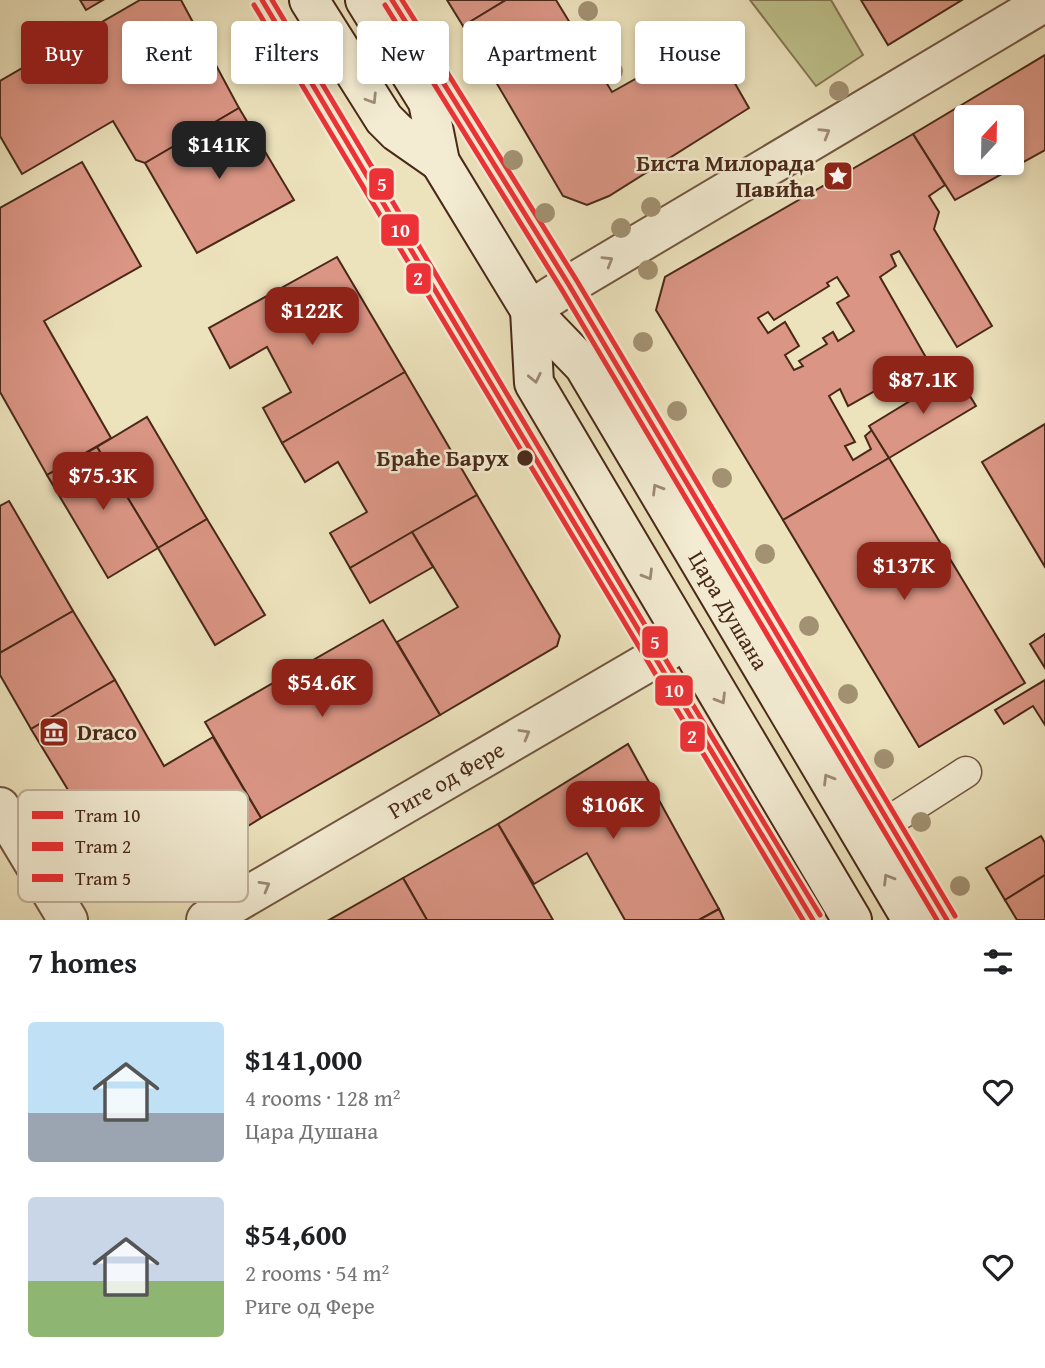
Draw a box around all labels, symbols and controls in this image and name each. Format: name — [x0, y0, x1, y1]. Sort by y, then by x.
chip: Buy — [21, 21, 108, 84]
chip: Rent — [122, 21, 217, 84]
chip: Filters — [231, 21, 343, 84]
chip: New — [357, 21, 449, 84]
chip: Apartment — [463, 21, 621, 84]
chip: House — [635, 21, 745, 84]
one-way arrow — [363, 92, 376, 105]
north arrow — [954, 105, 1024, 175]
map controls — [954, 105, 1024, 175]
pin: $141K — [170, 122, 268, 181]
text: $141K — [188, 127, 250, 160]
one-way arrow — [817, 128, 830, 141]
place label: Биста Милорада Павића — [636, 146, 815, 205]
place icon: Биста Милорада Павића — [821, 159, 855, 193]
line badge: 5 — [368, 167, 395, 201]
text: 5 — [377, 170, 387, 198]
line badge: 10 — [380, 213, 420, 247]
text: 10 — [390, 216, 410, 244]
one-way arrow — [601, 257, 614, 270]
line badge: 2 — [405, 262, 432, 295]
text: 2 — [413, 264, 423, 292]
pin: $122K — [263, 288, 361, 347]
text: $122K — [281, 293, 343, 326]
pin: $87.1K — [866, 356, 980, 416]
text: $87.1K — [889, 362, 957, 395]
one-way arrow — [527, 372, 542, 384]
place label: Браће Барух — [377, 441, 509, 474]
marker: Браће Барух — [515, 448, 535, 468]
pin: $75.3K — [46, 452, 160, 512]
text: $75.3K — [69, 458, 137, 491]
one-way arrow — [652, 483, 665, 496]
pin: $137K — [855, 542, 953, 602]
street label: Цара Душана — [681, 544, 777, 676]
text: $137K — [873, 548, 935, 581]
one-way arrow — [639, 567, 652, 580]
line badge: 5 — [641, 625, 669, 659]
text: 5 — [650, 628, 660, 656]
pin: $54.6K — [265, 660, 379, 719]
text: $54.6K — [288, 665, 356, 698]
line badge: 10 — [654, 674, 694, 707]
text: 10 — [664, 676, 684, 704]
one-way arrow — [713, 692, 726, 705]
museum icon: Draco — [37, 715, 71, 749]
place label: Draco — [77, 715, 137, 748]
line badge: 2 — [679, 720, 706, 753]
text: 2 — [687, 722, 697, 750]
one-way arrow — [517, 730, 530, 743]
street label: Риге од Фере — [381, 732, 510, 826]
one-way arrow — [824, 773, 837, 786]
pin: $106K — [564, 782, 662, 841]
text: $106K — [582, 787, 644, 820]
legend — [18, 790, 248, 902]
text: Tram 10 — [75, 801, 140, 829]
text: Tram 2 — [75, 832, 131, 860]
text: Tram 5 — [75, 864, 131, 892]
one-way arrow — [883, 873, 896, 886]
one-way arrow — [257, 881, 270, 894]
text: 7 homes — [28, 940, 137, 984]
icon: filters — [979, 943, 1017, 981]
text: $141,000 — [245, 1037, 362, 1081]
icon: home — [84, 1050, 168, 1134]
icon: heart — [979, 1073, 1017, 1111]
text: 4 rooms · 128 m² — [245, 1081, 400, 1114]
text: Цара Душана — [245, 1114, 378, 1147]
text: $54,600 — [245, 1212, 347, 1256]
icon: home — [84, 1225, 168, 1309]
icon: heart — [979, 1248, 1017, 1286]
text: 2 rooms · 54 m² — [245, 1256, 389, 1289]
text: Риге од Фере — [245, 1289, 375, 1322]

